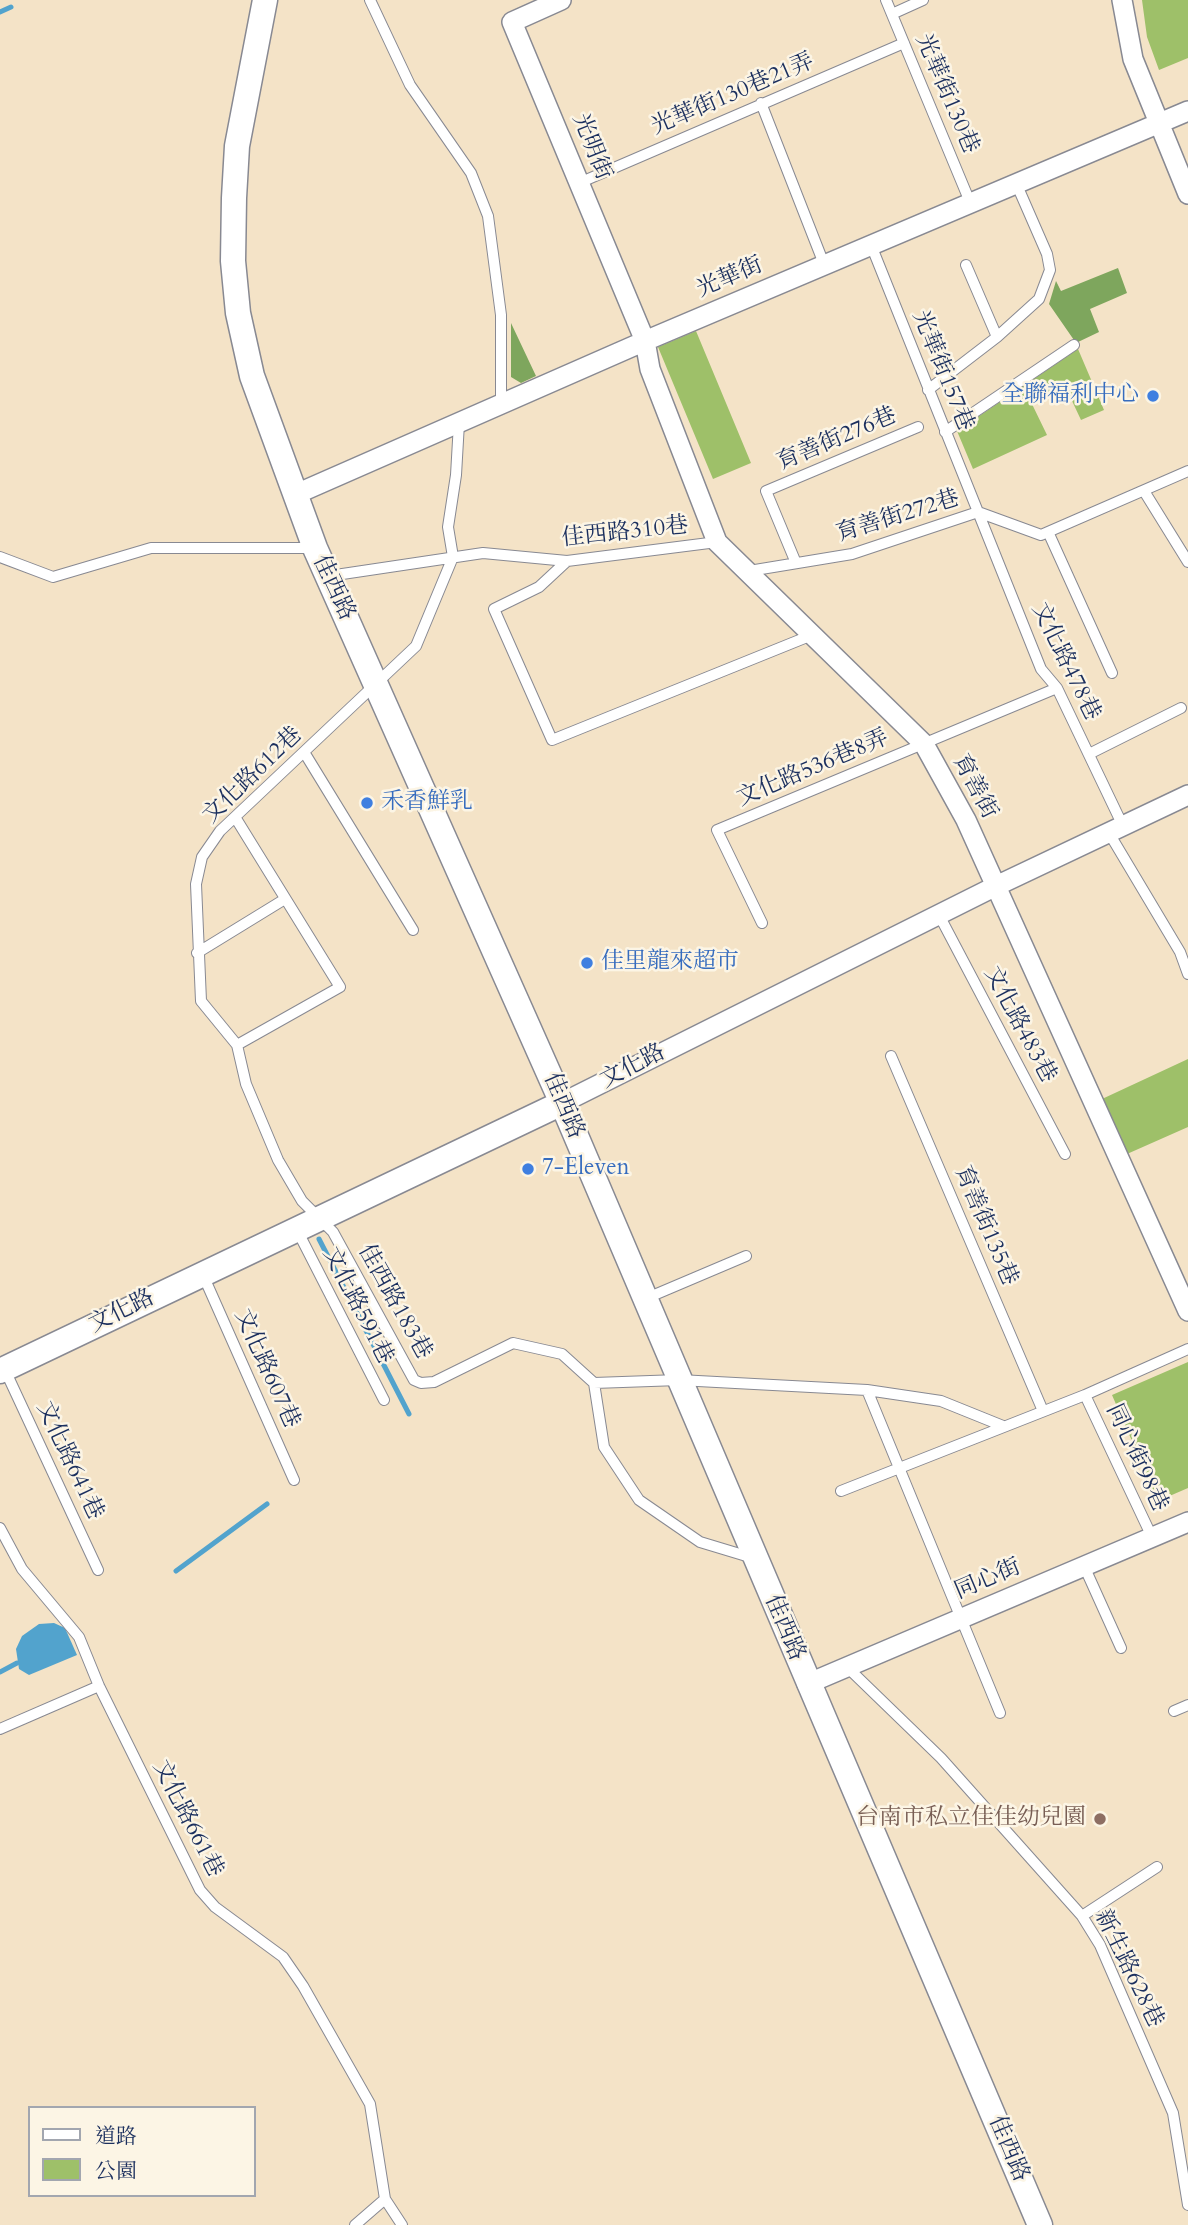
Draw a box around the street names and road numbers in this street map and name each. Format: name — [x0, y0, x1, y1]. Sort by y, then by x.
street label: 光華街130巷 — [908, 30, 984, 158]
street label: 光華街130巷21弄 — [648, 48, 818, 142]
street label: 光明街 — [565, 110, 617, 184]
street label: 光華街 — [693, 252, 767, 304]
street label: 光華街157巷 — [905, 307, 979, 435]
street label: 育善街276巷 — [773, 402, 901, 478]
street label: 育善街272巷 — [833, 485, 963, 549]
street label: 佳西路310巷 — [560, 513, 690, 553]
street label: 佳西路 — [306, 551, 360, 625]
street label: 文化路478巷 — [1025, 599, 1105, 725]
street label: 文化路612巷 — [198, 722, 308, 830]
street label: 文化路536巷8弄 — [733, 725, 893, 813]
street label: 育善街 — [946, 750, 1002, 824]
street label: 文化路483巷 — [977, 962, 1061, 1088]
street label: 文化路 — [596, 1039, 670, 1095]
street label: 佳西路 — [537, 1069, 589, 1143]
street label: 育善街135巷 — [947, 1162, 1023, 1290]
street label: 佳西路183巷 — [351, 1240, 437, 1364]
street label: 文化路591巷 — [316, 1243, 398, 1369]
street label: 文化路 — [85, 1284, 159, 1340]
street label: 文化路607巷 — [227, 1305, 305, 1433]
street label: 文化路641巷 — [30, 1397, 108, 1525]
street label: 同心街98巷 — [1099, 1400, 1173, 1516]
street label: 同心街 — [951, 1554, 1025, 1606]
street label: 佳西路 — [758, 1591, 810, 1665]
street label: 文化路661巷 — [146, 1756, 228, 1882]
street label: 新生路628巷 — [1088, 1906, 1168, 2032]
street label: 佳西路 — [982, 2112, 1034, 2186]

